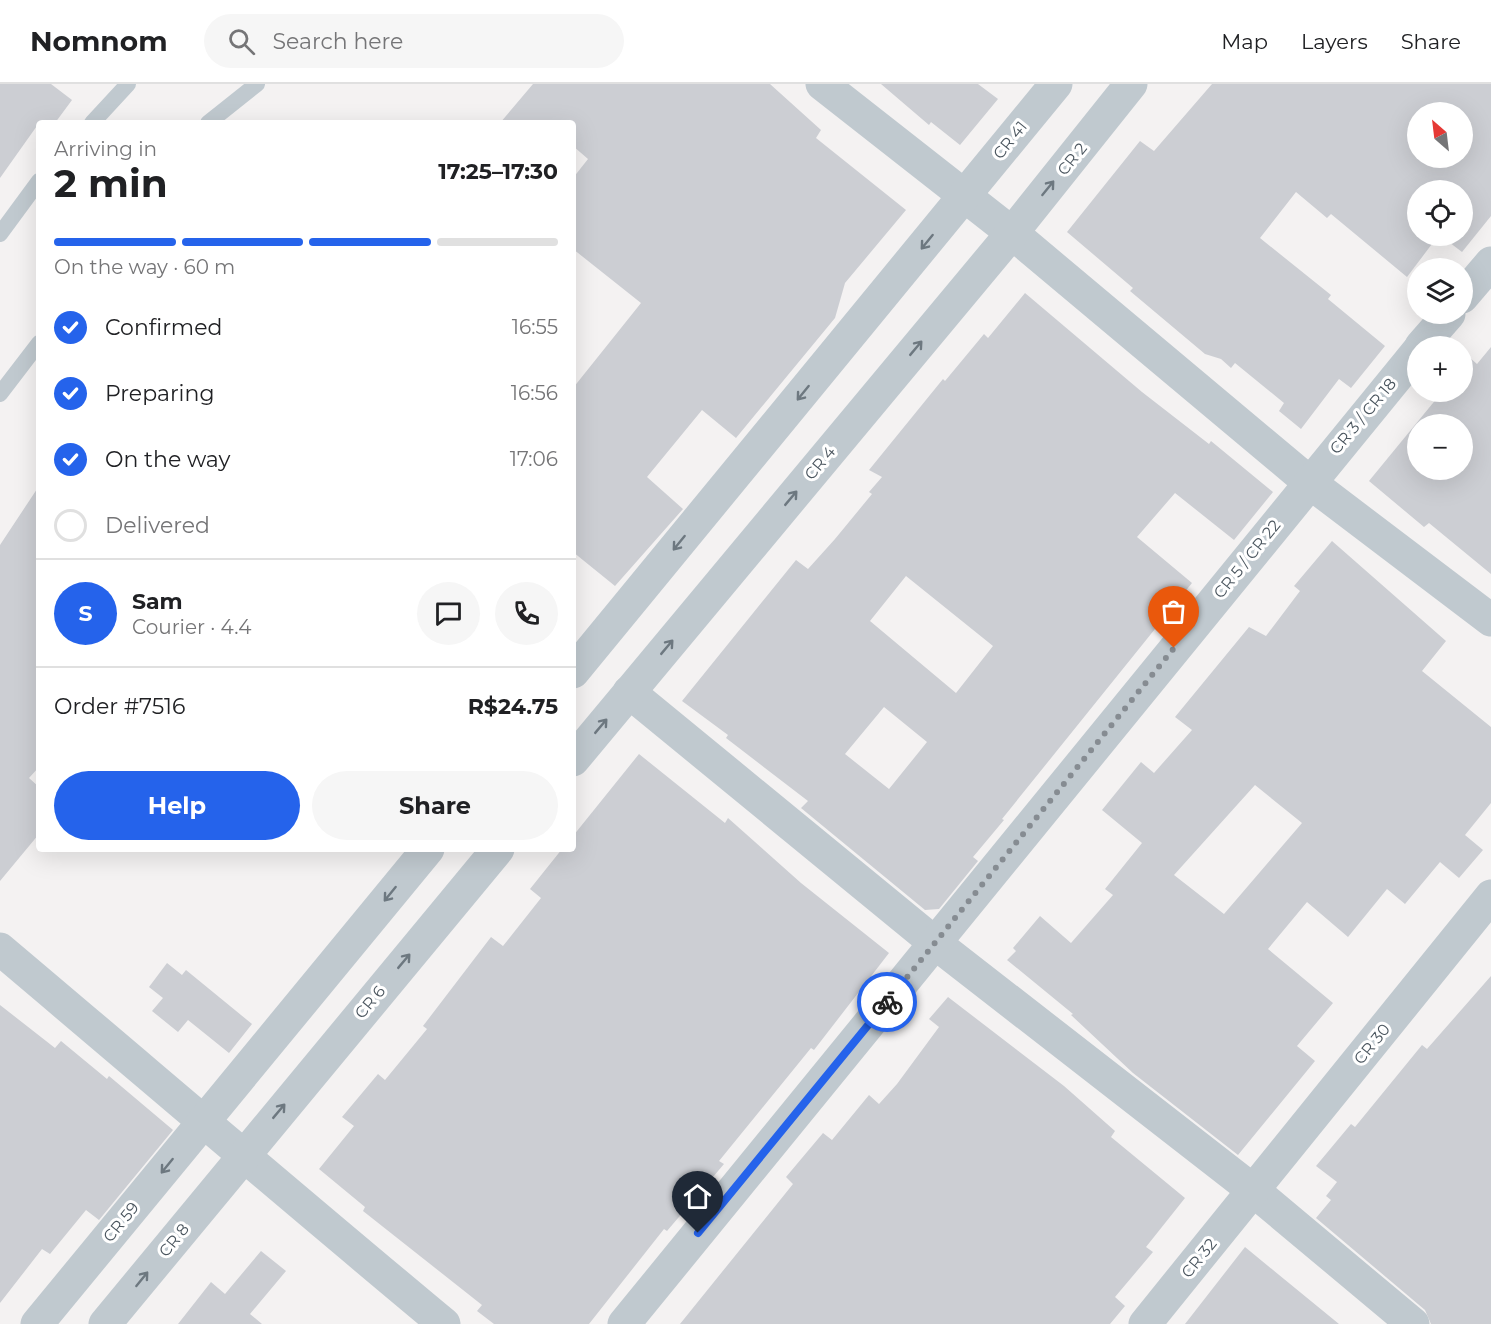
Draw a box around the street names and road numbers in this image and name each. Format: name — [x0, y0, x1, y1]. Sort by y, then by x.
street label: CR 41 — [989, 117, 1031, 163]
street label: CR 2 — [1053, 139, 1091, 179]
street label: CR 3 / CR 18 — [1326, 374, 1400, 458]
street label: CR 4 — [801, 442, 840, 484]
street label: CR 5 / CR 22 — [1210, 516, 1284, 602]
street label: CR 6 — [351, 982, 389, 1022]
street label: CR 30 — [1350, 1020, 1394, 1068]
street label: CR 59 — [99, 1198, 143, 1246]
street label: CR 8 — [155, 1220, 193, 1260]
street label: CR 32 — [1177, 1234, 1221, 1282]

